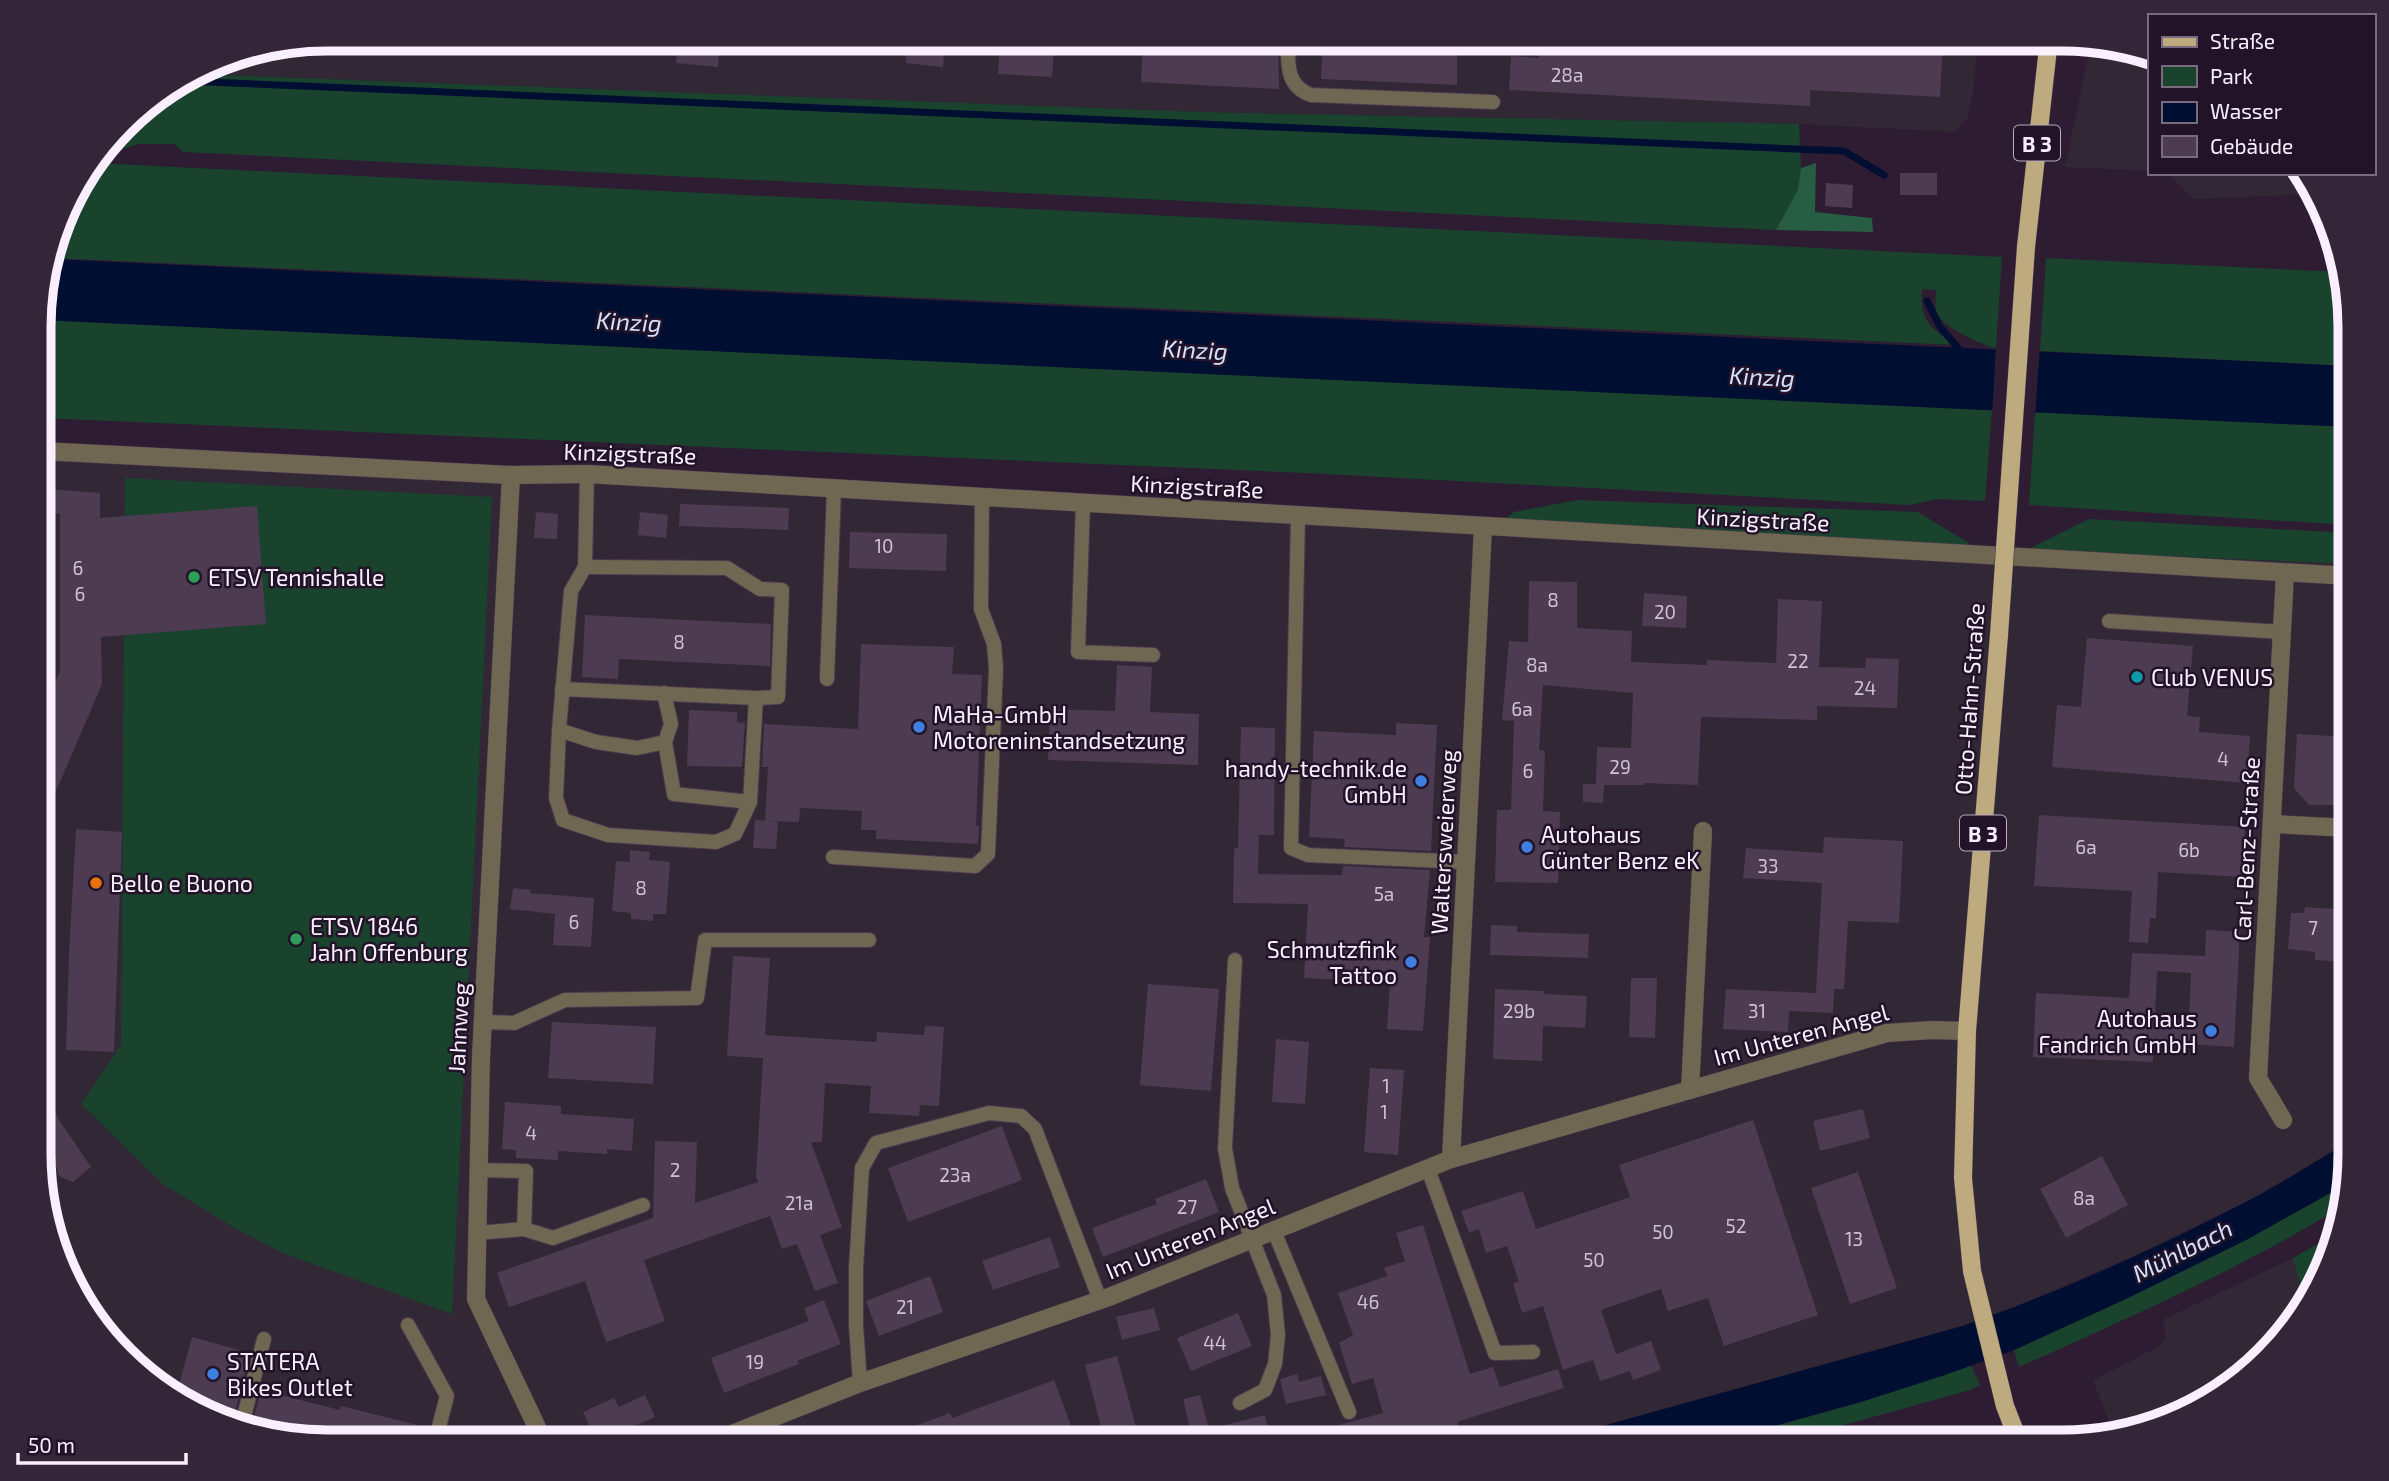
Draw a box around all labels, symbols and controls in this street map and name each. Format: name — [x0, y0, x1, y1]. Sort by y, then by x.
legend — [2148, 14, 2375, 175]
text: Straße — [2210, 28, 2275, 53]
house number: 28a — [1551, 63, 1583, 86]
text: Park — [2210, 63, 2253, 88]
text: Wasser — [2210, 98, 2283, 123]
road number: B 3 — [2014, 125, 2060, 160]
text: Gebäude — [2210, 133, 2293, 158]
water label: Kinzig — [595, 305, 663, 337]
water label: Kinzig — [1161, 333, 1229, 365]
water label: Kinzig — [1728, 360, 1796, 392]
street label: Kinzigstraße — [563, 437, 697, 469]
street label: Kinzigstraße — [1130, 469, 1264, 503]
street label: Kinzigstraße — [1696, 502, 1830, 536]
house number: 10 — [874, 534, 894, 557]
house number: 6 — [73, 556, 83, 579]
place label: ETSV Tennishalle — [208, 563, 384, 591]
marker: ETSV Tennishalle — [186, 569, 202, 585]
house number: 6 — [75, 582, 85, 605]
house number: 8 — [1547, 588, 1559, 611]
house number: 20 — [1654, 600, 1676, 623]
street label: Otto-Hahn-Straße — [1948, 602, 1990, 796]
house number: 8 — [673, 630, 685, 653]
house number: 22 — [1787, 649, 1809, 672]
house number: 8a — [1526, 653, 1548, 676]
place label: Club VENUS — [2151, 663, 2273, 691]
marker: Club VENUS — [2129, 669, 2145, 685]
house number: 24 — [1854, 676, 1876, 699]
house number: 6a — [1511, 697, 1533, 720]
place label: MaHa-GmbH Motoreninstandsetzung — [933, 700, 1185, 754]
marker: MaHa-GmbH Motoreninstandsetzung — [911, 719, 927, 735]
house number: 4 — [2217, 747, 2229, 770]
street label: Waltersweierweg — [1424, 749, 1462, 935]
place label: handy-technik.de GmbH — [1225, 754, 1407, 808]
house number: 29 — [1609, 755, 1631, 778]
street label: Carl-Benz-Straße — [2227, 756, 2265, 942]
house number: 6 — [1523, 759, 1533, 782]
marker: handy-technik.de GmbH — [1413, 773, 1429, 789]
road number: B 3 — [1960, 816, 2006, 850]
place label: Autohaus Günter Benz eK — [1541, 820, 1700, 874]
house number: 6a — [2075, 835, 2097, 858]
house number: 6b — [2178, 838, 2200, 861]
marker: Autohaus Günter Benz eK — [1519, 839, 1535, 855]
house number: 33 — [1757, 854, 1779, 877]
place label: Bello e Buono — [110, 869, 253, 897]
marker: Bello e Buono — [88, 875, 104, 891]
house number: 8 — [635, 876, 647, 899]
house number: 5a — [1374, 882, 1394, 905]
house number: 6 — [569, 910, 579, 933]
place label: ETSV 1846 Jahn Offenburg — [310, 912, 468, 966]
house number: 7 — [2308, 916, 2318, 939]
marker: ETSV 1846 Jahn Offenburg — [288, 931, 304, 947]
place label: Schmutzfink Tattoo — [1267, 935, 1397, 989]
marker: Schmutzfink Tattoo — [1403, 954, 1419, 970]
street label: Jahnweg — [442, 982, 474, 1074]
street label: Im Unteren Angel — [1710, 997, 1892, 1071]
house number: 29b — [1503, 999, 1535, 1022]
house number: 31 — [1748, 999, 1766, 1022]
place label: Autohaus Fandrich GmbH — [2038, 1004, 2197, 1058]
marker: Autohaus Fandrich GmbH — [2203, 1023, 2219, 1039]
house number: 1 — [1382, 1074, 1390, 1097]
house number: 1 — [1380, 1100, 1388, 1123]
house number: 4 — [525, 1121, 537, 1144]
house number: 2 — [670, 1158, 680, 1181]
house number: 23a — [939, 1163, 971, 1186]
house number: 8a — [2073, 1186, 2095, 1209]
house number: 21a — [785, 1191, 813, 1214]
street label: Im Unteren Angel — [1101, 1191, 1279, 1285]
house number: 27 — [1177, 1195, 1197, 1218]
water label: Mühlbach — [2127, 1212, 2237, 1288]
house number: 52 — [1726, 1214, 1746, 1237]
house number: 50 — [1652, 1220, 1674, 1243]
house number: 13 — [1845, 1227, 1863, 1250]
house number: 50 — [1583, 1248, 1605, 1271]
house number: 46 — [1357, 1290, 1379, 1313]
house number: 21 — [896, 1295, 914, 1318]
house number: 44 — [1203, 1331, 1227, 1354]
place label: STATERA Bikes Outlet — [227, 1347, 353, 1401]
house number: 19 — [746, 1350, 764, 1373]
marker: STATERA Bikes Outlet — [205, 1366, 221, 1382]
scale bar — [18, 1422, 186, 1466]
text: 50 m — [28, 1432, 75, 1457]

